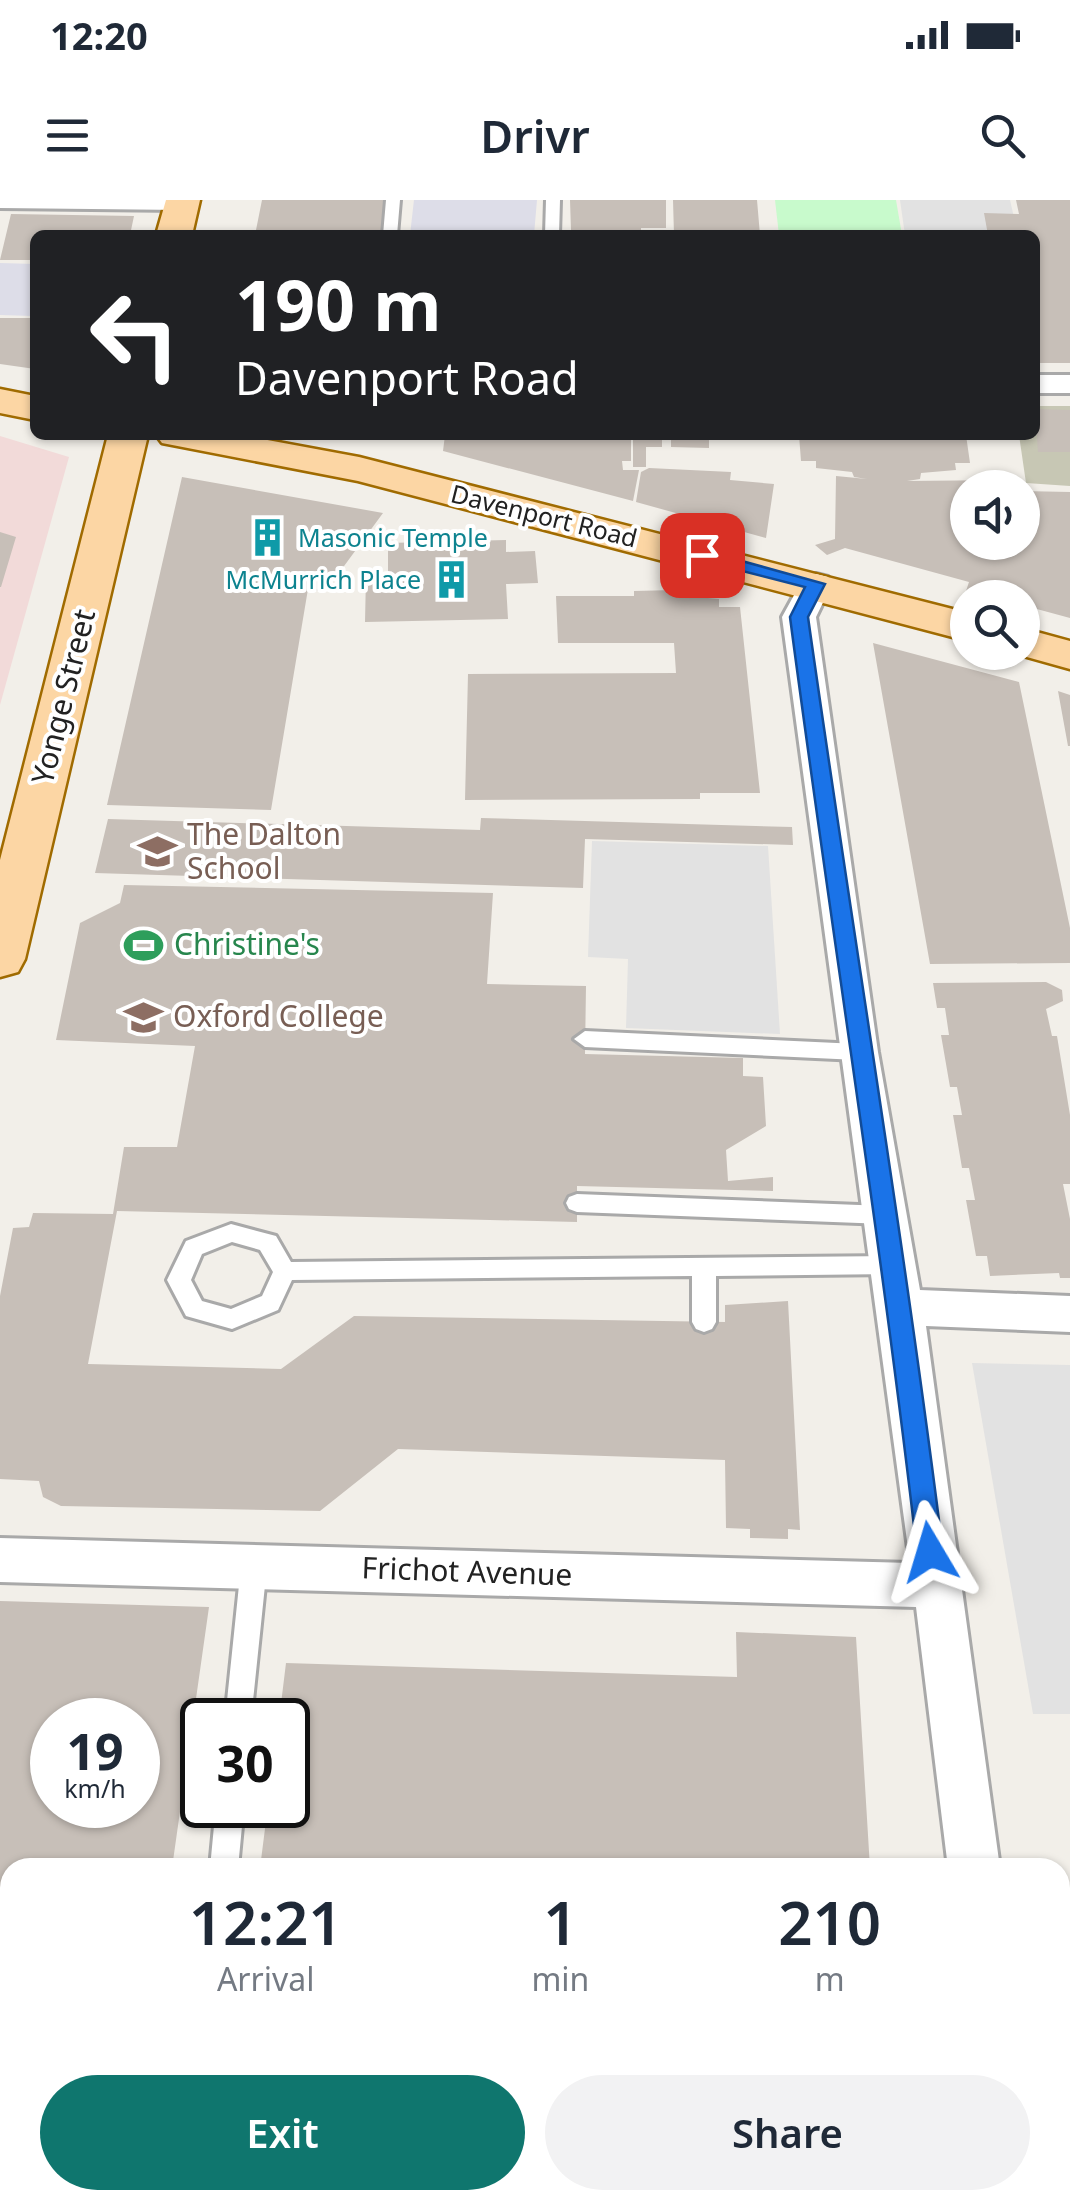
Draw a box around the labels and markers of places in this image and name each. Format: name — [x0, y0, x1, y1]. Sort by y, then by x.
pin — [660, 513, 745, 598]
building icon: Masonic Temple — [247, 517, 289, 559]
place label: Masonic Temple — [298, 520, 488, 554]
building icon: McMurrich Place — [430, 559, 472, 601]
place label: McMurrich Place — [225, 562, 421, 596]
place label: The Dalton School — [187, 813, 341, 888]
school or university icon: The Dalton School — [136, 831, 178, 873]
place label: Christine's — [174, 923, 320, 964]
sports icon: Christine's — [123, 924, 165, 966]
place label: Oxford College — [173, 995, 384, 1036]
school or university icon: Oxford College — [122, 996, 164, 1038]

